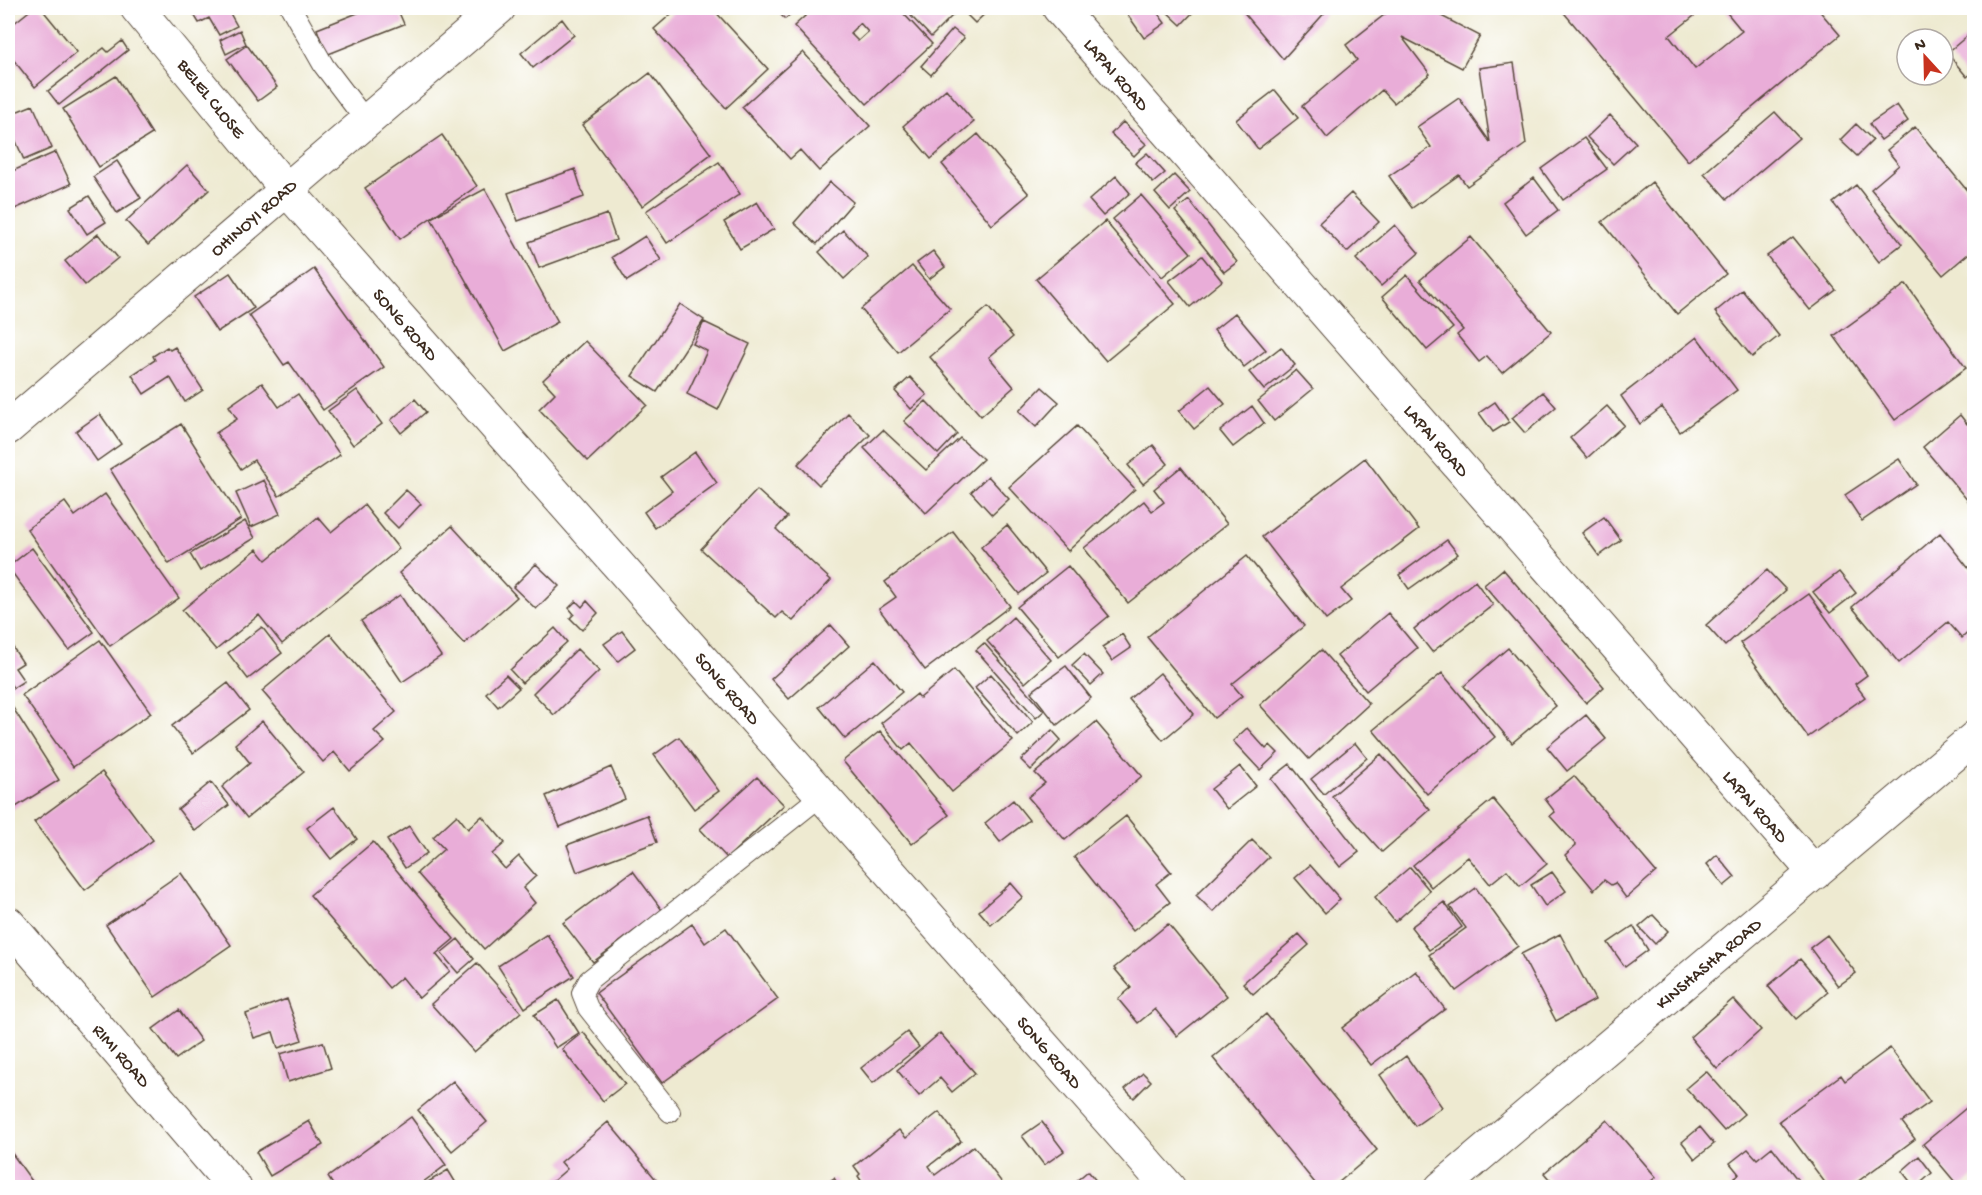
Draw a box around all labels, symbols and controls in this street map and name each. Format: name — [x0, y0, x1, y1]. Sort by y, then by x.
north arrow — [1895, 27, 1955, 87]
street label: LAPAI ROAD — [1078, 35, 1152, 116]
text: N — [1912, 35, 1930, 57]
street label: BELEL CLOSE — [171, 55, 249, 144]
street label: OHINOYI ROAD — [207, 175, 302, 262]
street label: SONG ROAD — [367, 285, 441, 366]
street label: LAPAI ROAD — [1398, 401, 1472, 482]
street label: SONG ROAD — [689, 649, 763, 730]
street label: LAPAI ROAD — [1717, 767, 1791, 848]
street label: KINSHASHA ROAD — [1653, 914, 1767, 1015]
street label: SONG ROAD — [1011, 1013, 1085, 1094]
street label: RIMI ROAD — [87, 1021, 154, 1093]

